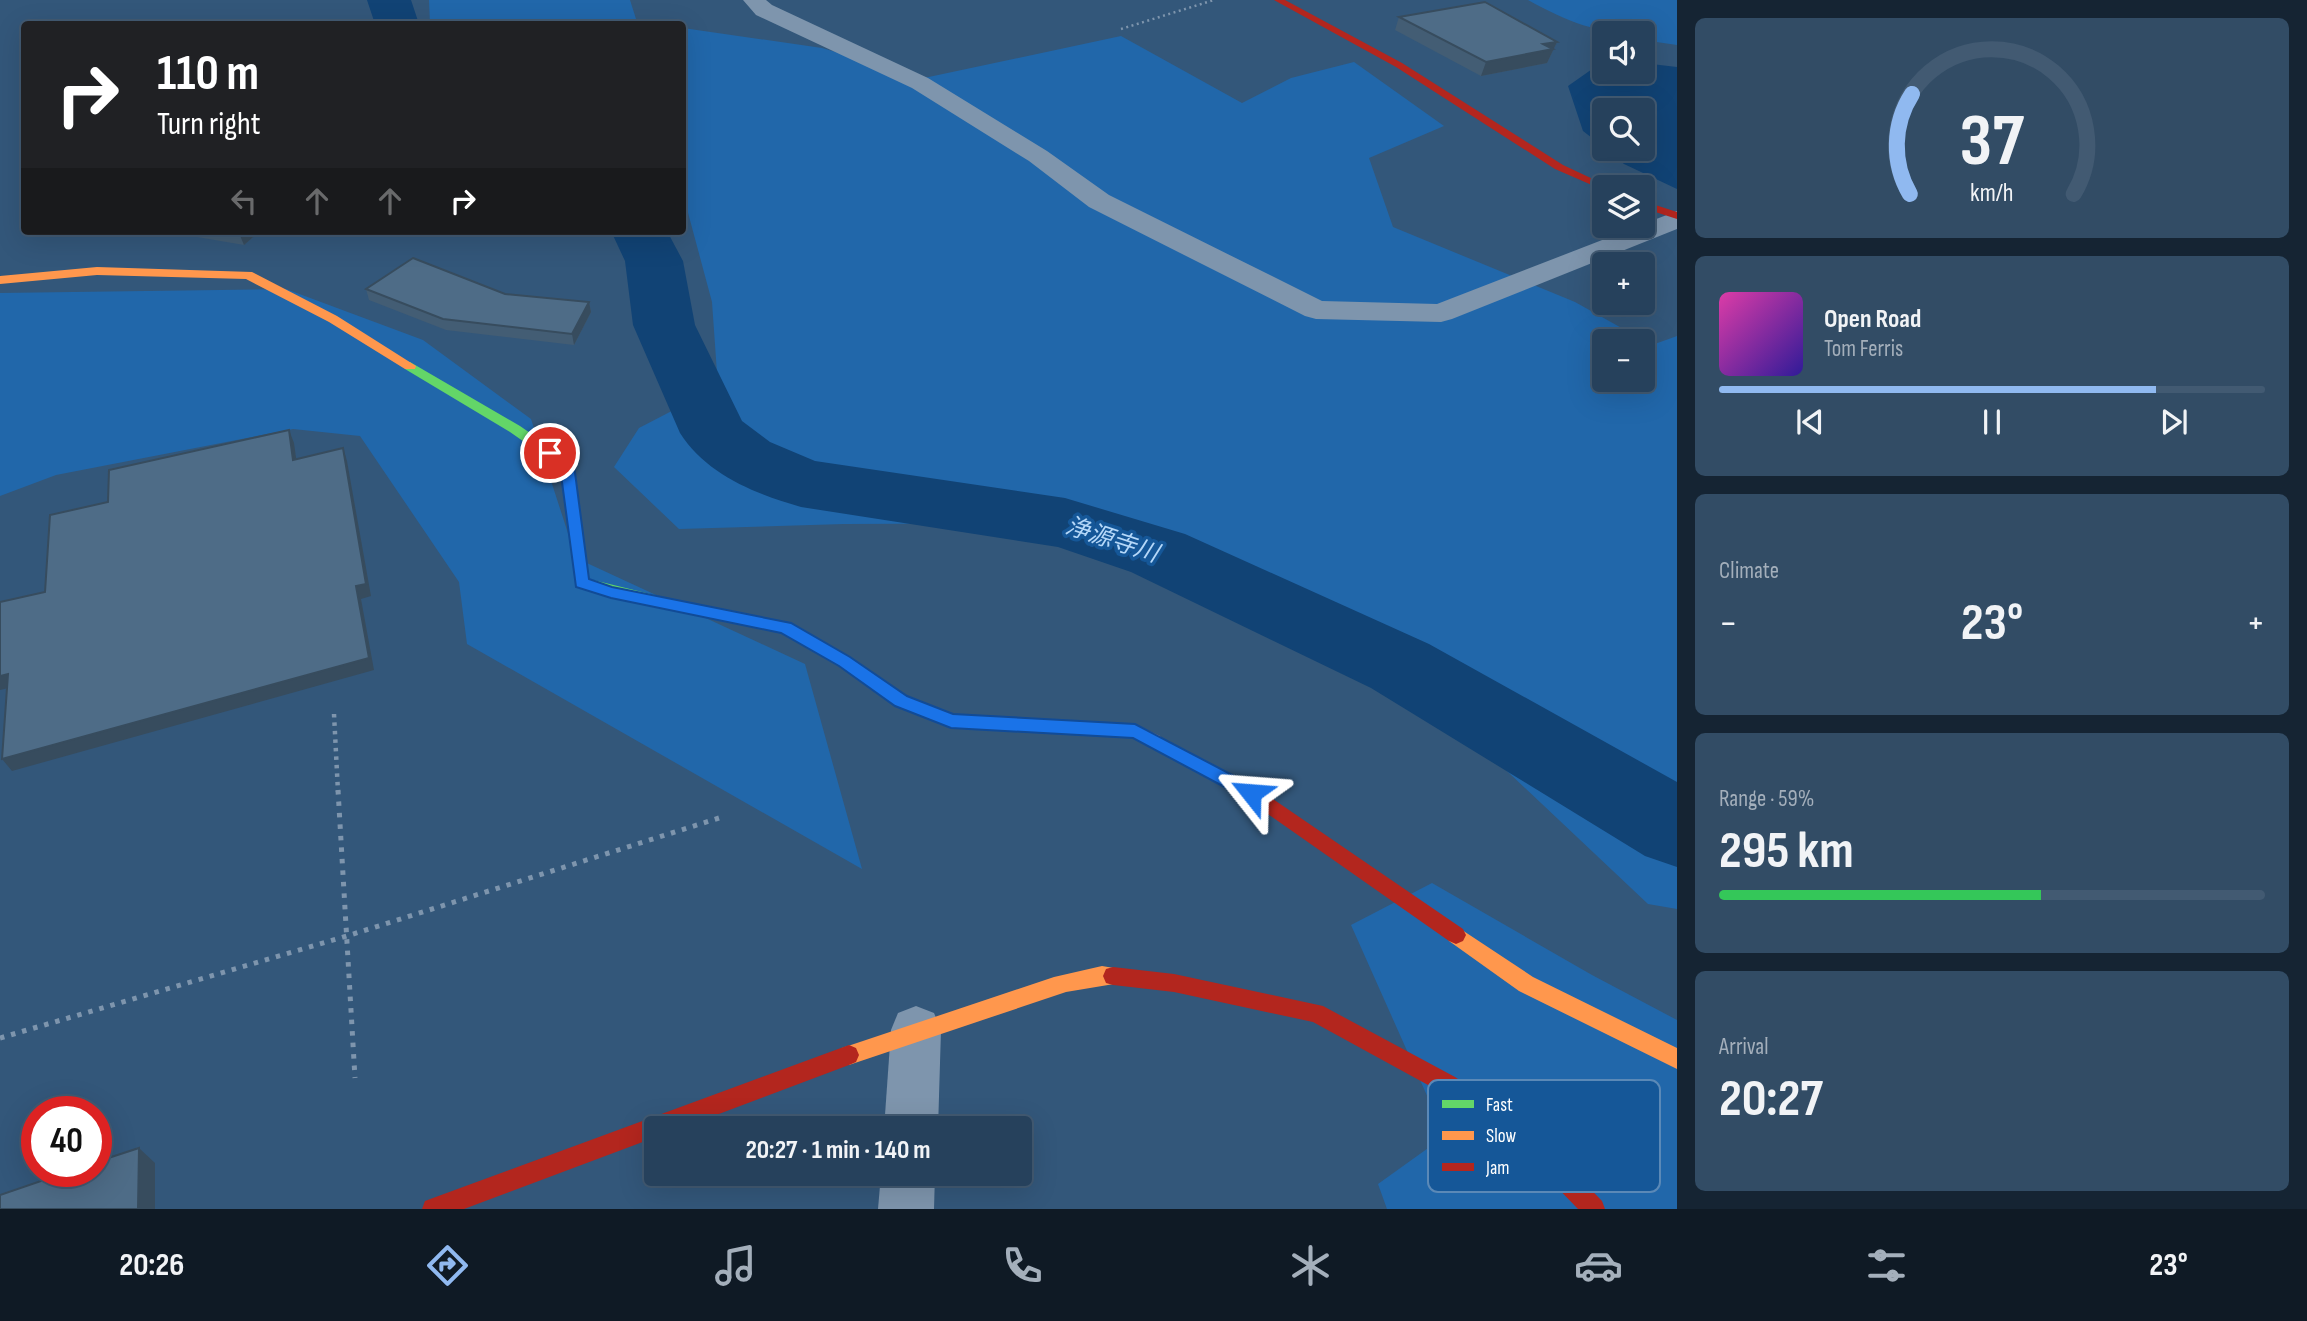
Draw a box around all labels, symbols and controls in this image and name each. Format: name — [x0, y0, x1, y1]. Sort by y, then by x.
map controls — [1592, 21, 1655, 392]
button: sound — [1592, 21, 1655, 84]
text: 110 m — [157, 45, 259, 104]
icon: right — [42, 49, 133, 140]
button: search — [1592, 98, 1655, 161]
text: 37 — [1960, 98, 2024, 186]
text: Turn right — [157, 105, 261, 144]
button: layers — [1592, 175, 1655, 238]
text: km/h — [1970, 178, 2014, 209]
icon: left — [225, 182, 263, 220]
icon: ahead — [298, 182, 336, 220]
icon: ahead — [371, 182, 409, 220]
icon: right — [444, 182, 482, 220]
button: + — [1592, 252, 1655, 315]
text: Open Road — [1824, 304, 1921, 335]
button: − — [1592, 329, 1655, 392]
text: Tom Ferris — [1824, 335, 1903, 363]
icon: previous — [1791, 403, 1829, 441]
icon: pause — [1973, 403, 2011, 441]
icon: next — [2155, 403, 2193, 441]
pin — [520, 423, 580, 483]
icon: arrive — [531, 434, 569, 472]
water label: 浄源寺川 — [1062, 511, 1165, 570]
text: Climate — [1719, 557, 1779, 585]
text: 23° — [1961, 592, 2023, 655]
text: − — [1719, 601, 1738, 646]
text: + — [2246, 601, 2265, 646]
position arrow — [1214, 756, 1288, 830]
text: Range · 59% — [1719, 785, 1814, 813]
text: 295 km — [1719, 820, 1854, 883]
text: Arrival — [1719, 1033, 1768, 1061]
text: 20:27 — [1719, 1068, 1823, 1131]
legend — [1428, 1080, 1660, 1192]
text: Fast — [1486, 1094, 1513, 1117]
speed limit sign: 40 — [21, 1096, 112, 1187]
text: Slow — [1486, 1125, 1516, 1148]
text: 20:27 · 1 min · 140 m — [745, 1135, 931, 1166]
text: Jam — [1485, 1157, 1509, 1180]
icon: directions — [423, 1241, 472, 1290]
icon: music — [711, 1241, 760, 1290]
icon: phone — [998, 1241, 1047, 1290]
icon: climate — [1286, 1241, 1335, 1290]
icon: car — [1574, 1241, 1623, 1290]
icon: filters — [1862, 1241, 1911, 1290]
text: 20:26 — [119, 1246, 184, 1285]
text: 23° — [2149, 1246, 2188, 1285]

